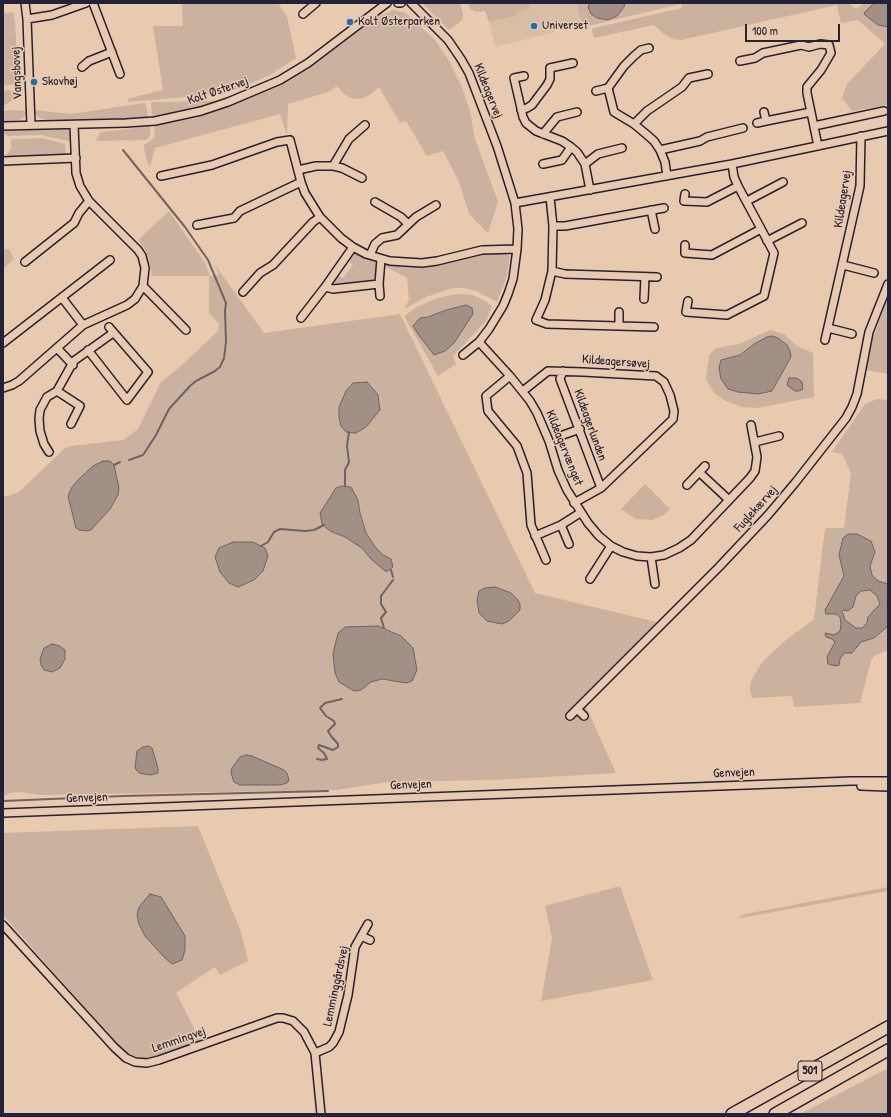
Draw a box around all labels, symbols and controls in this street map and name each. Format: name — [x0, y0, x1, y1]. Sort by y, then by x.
place label: Kolt Østerparken — [358, 14, 440, 30]
scale bar — [747, 16, 842, 42]
marker: Kolt Østerparken — [345, 17, 355, 27]
place label: Universet — [542, 18, 588, 34]
marker: Universet — [529, 21, 539, 31]
text: 100 m — [752, 22, 778, 39]
street label: Vangsbovej — [8, 46, 26, 100]
street label: Kildeagervej — [470, 61, 506, 121]
street label: Kolt Østervej — [185, 73, 251, 109]
place label: Skovhøj — [42, 74, 78, 90]
marker: Skovhøj — [29, 77, 39, 87]
street label: Kildeagervej — [831, 169, 855, 229]
street label: Kildeagersøvej — [581, 352, 651, 372]
street label: Kildeagerlunden — [570, 387, 610, 463]
street label: Kildeagervænget — [542, 408, 586, 488]
street label: Fuglekærvej — [731, 483, 781, 535]
street label: Genvejen — [713, 764, 755, 782]
street label: Genvejen — [390, 776, 432, 794]
street label: Genvejen — [66, 789, 108, 807]
street label: Lemminggårdsvej — [320, 944, 352, 1028]
street label: Lemmingvej — [150, 1024, 208, 1056]
road number: 501 — [798, 1061, 822, 1081]

